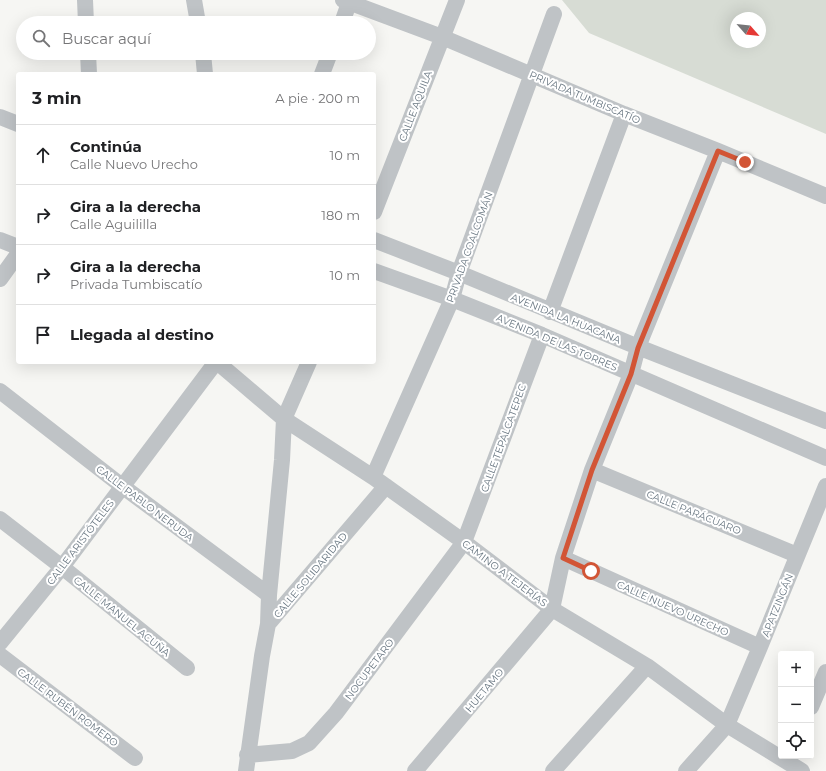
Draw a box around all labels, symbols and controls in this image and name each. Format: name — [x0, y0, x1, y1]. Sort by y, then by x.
north arrow — [730, 12, 766, 48]
search box — [16, 16, 376, 60]
icon: search — [30, 27, 52, 49]
text: Buscar aquí — [62, 29, 151, 48]
street label: CALLE AQUILA — [396, 68, 435, 143]
street label: PRIVADA TUMBISCATÍO — [527, 68, 642, 127]
text: 3 min — [32, 88, 82, 108]
text: A pie · 200 m — [275, 90, 360, 106]
text: Continúa — [70, 137, 142, 156]
icon: ahead — [32, 144, 54, 166]
text: 10 m — [330, 147, 360, 163]
route end — [736, 153, 754, 171]
text: Calle Nuevo Urecho — [70, 156, 198, 172]
street label: PRIVADA COALCOMÁN — [443, 190, 496, 304]
text: Gira a la derecha — [70, 197, 201, 216]
icon: right — [32, 204, 54, 226]
text: 180 m — [321, 207, 360, 223]
text: Calle Aguililla — [70, 216, 157, 232]
text: Gira a la derecha — [70, 257, 201, 276]
icon: right — [32, 264, 54, 286]
text: 10 m — [330, 267, 360, 283]
text: Privada Tumbiscatío — [70, 276, 202, 292]
street label: AVENIDA LA HUACANA — [509, 290, 623, 347]
street label: AVENIDA DE LAS TORRES — [494, 311, 619, 374]
icon: arrive — [32, 324, 54, 346]
text: Llegada al destino — [70, 325, 214, 344]
street label: CALLE TEPALCATEPEC — [478, 382, 529, 494]
street label: CALLE PABLO NERUDA — [93, 462, 197, 545]
street label: CALLE PARÁCUARO — [645, 488, 743, 537]
street label: CALLE ARISTÓTELES — [44, 497, 117, 588]
street label: CALLE SOLIDARIDAD — [271, 530, 350, 621]
street label: CAMINO A TEJERÍAS — [460, 537, 550, 610]
route start — [582, 562, 600, 580]
street label: APATZINGÁN — [759, 572, 796, 639]
street label: CALLE MANUEL ACUÑA — [71, 573, 173, 660]
street label: CALLE NUEVO URECHO — [615, 578, 731, 639]
street label: NOCUPETARO — [342, 636, 397, 703]
map controls — [778, 651, 814, 759]
button: + — [778, 651, 814, 687]
street label: CALLE RUBÉN ROMERO — [15, 665, 121, 750]
street label: HUETAMO — [462, 666, 506, 715]
button: − — [778, 687, 814, 723]
button: locate — [778, 723, 814, 759]

